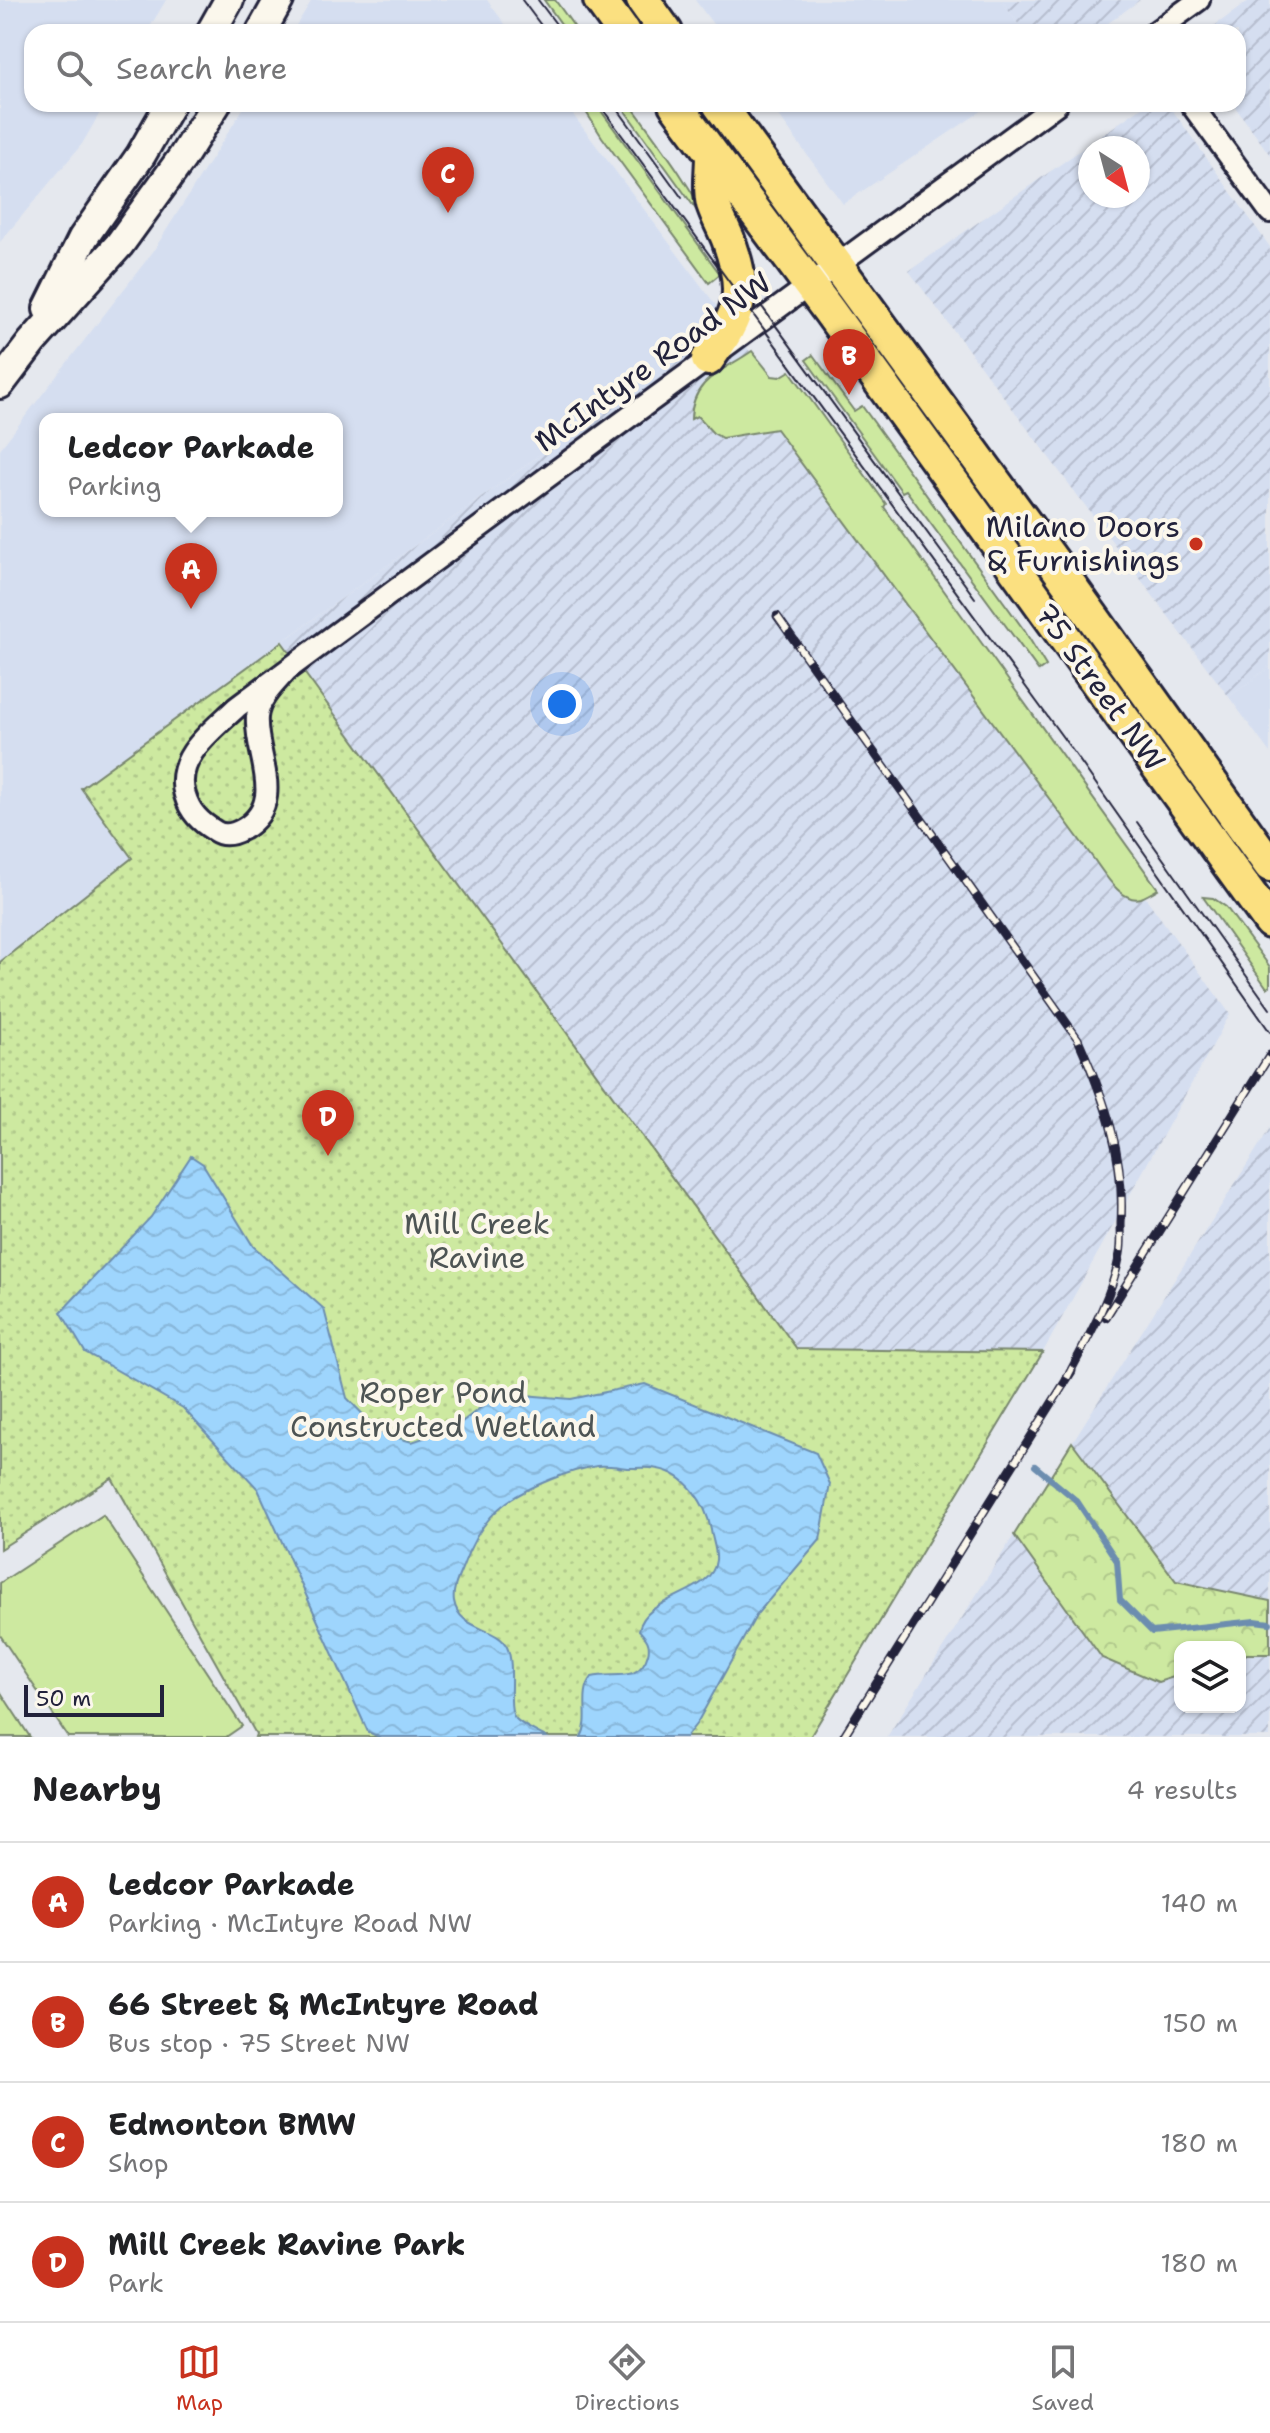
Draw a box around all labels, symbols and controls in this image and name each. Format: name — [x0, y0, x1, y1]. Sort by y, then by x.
search box — [24, 24, 1246, 112]
icon: search — [52, 46, 96, 90]
text: Search here — [116, 48, 287, 89]
north arrow — [1078, 136, 1150, 208]
pin: C — [422, 147, 474, 213]
street label: McIntyre Road NW — [526, 262, 779, 461]
pin: B — [823, 329, 875, 395]
popup — [39, 413, 343, 517]
text: Ledcor Parkade — [68, 427, 314, 468]
text: Parking — [68, 468, 161, 503]
place label: Milano Doors & Furnishings — [985, 506, 1180, 581]
marker: Milano Doors & Furnishings — [1187, 535, 1205, 553]
pin: A — [165, 543, 217, 609]
street label: 75 Street NW — [1025, 594, 1175, 779]
your location — [542, 684, 582, 724]
pin: D — [302, 1090, 354, 1156]
park label: Mill Creek Ravine — [404, 1203, 550, 1278]
park label: Roper Pond Constructed Wetland — [290, 1372, 596, 1447]
map controls — [1174, 1641, 1246, 1713]
button: layers — [1174, 1641, 1246, 1713]
scale bar — [24, 1681, 164, 1717]
text: 50 m — [36, 1684, 91, 1713]
text: Nearby — [32, 1766, 162, 1812]
text: 4 results — [1126, 1772, 1238, 1807]
text: Ledcor Parkade — [108, 1864, 355, 1905]
text: A — [48, 1885, 68, 1920]
text: 140 m — [1161, 1885, 1238, 1920]
text: Parking · McIntyre Road NW — [108, 1905, 472, 1940]
text: 66 Street & McIntyre Road — [108, 1984, 539, 2025]
text: B — [50, 2005, 66, 2040]
text: 150 m — [1162, 2005, 1238, 2040]
text: Bus stop · 75 Street NW — [108, 2025, 410, 2060]
text: Edmonton BMW — [108, 2104, 356, 2145]
text: C — [50, 2125, 66, 2160]
text: 180 m — [1160, 2125, 1238, 2160]
text: Shop — [108, 2145, 169, 2180]
text: Mill Creek Ravine Park — [108, 2224, 466, 2265]
text: D — [49, 2245, 67, 2280]
text: 180 m — [1160, 2245, 1238, 2280]
text: Park — [108, 2265, 164, 2300]
tab: Map — [176, 2340, 223, 2417]
tab: Directions — [575, 2340, 680, 2417]
tab: Saved — [1032, 2340, 1094, 2417]

